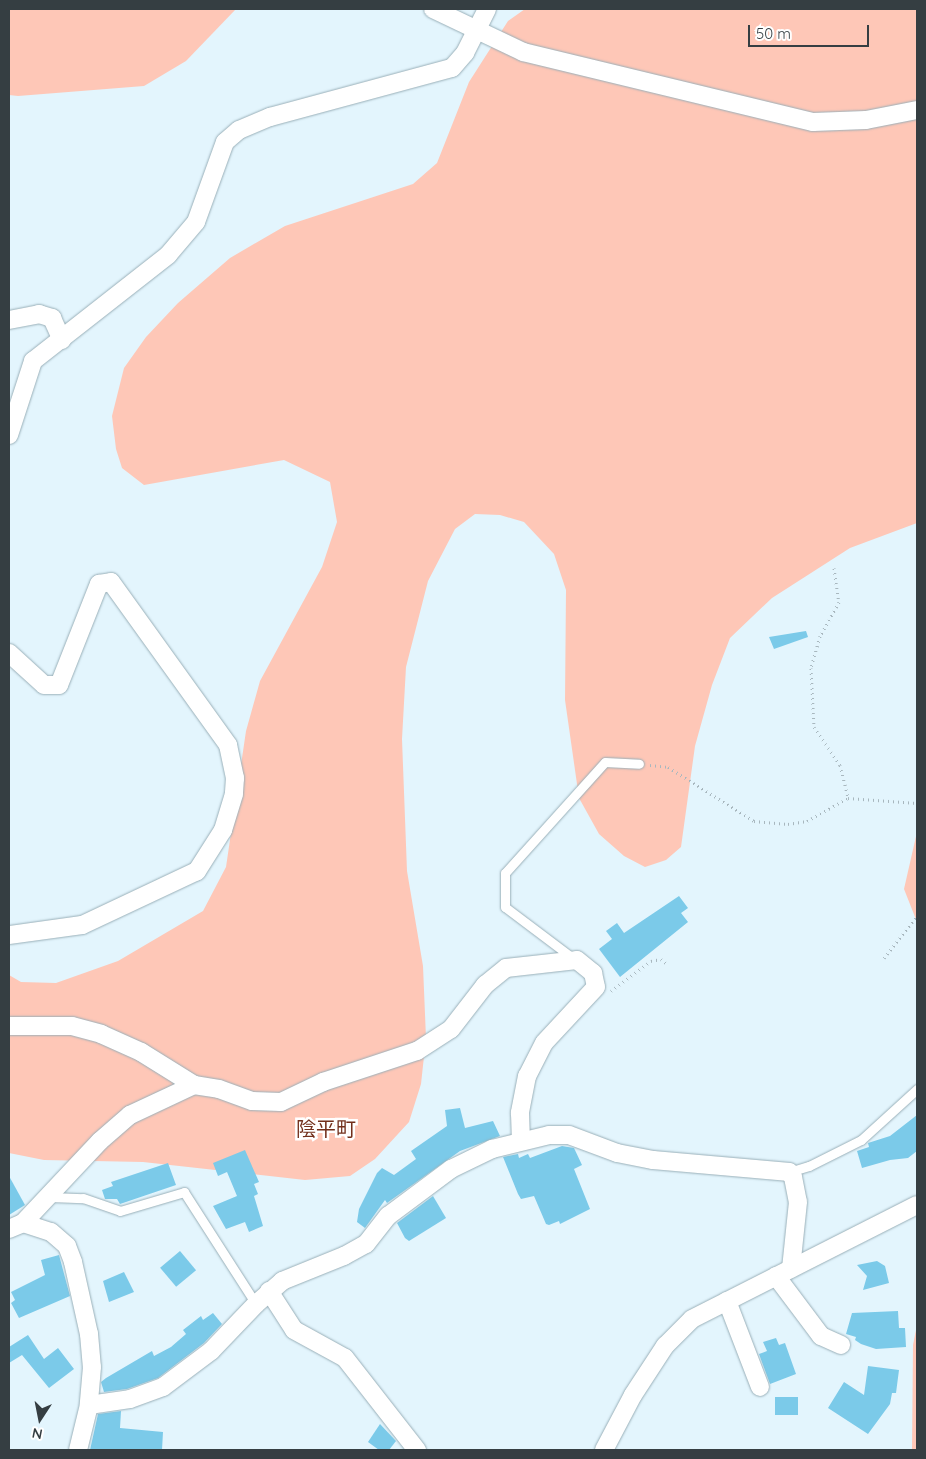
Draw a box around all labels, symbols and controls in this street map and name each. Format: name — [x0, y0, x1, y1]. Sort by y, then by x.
scale bar — [751, 15, 872, 47]
text: 50 m — [756, 24, 791, 43]
district label: 陰平町 — [296, 1116, 356, 1140]
north arrow — [15, 1394, 65, 1444]
text: N — [30, 1424, 44, 1444]

